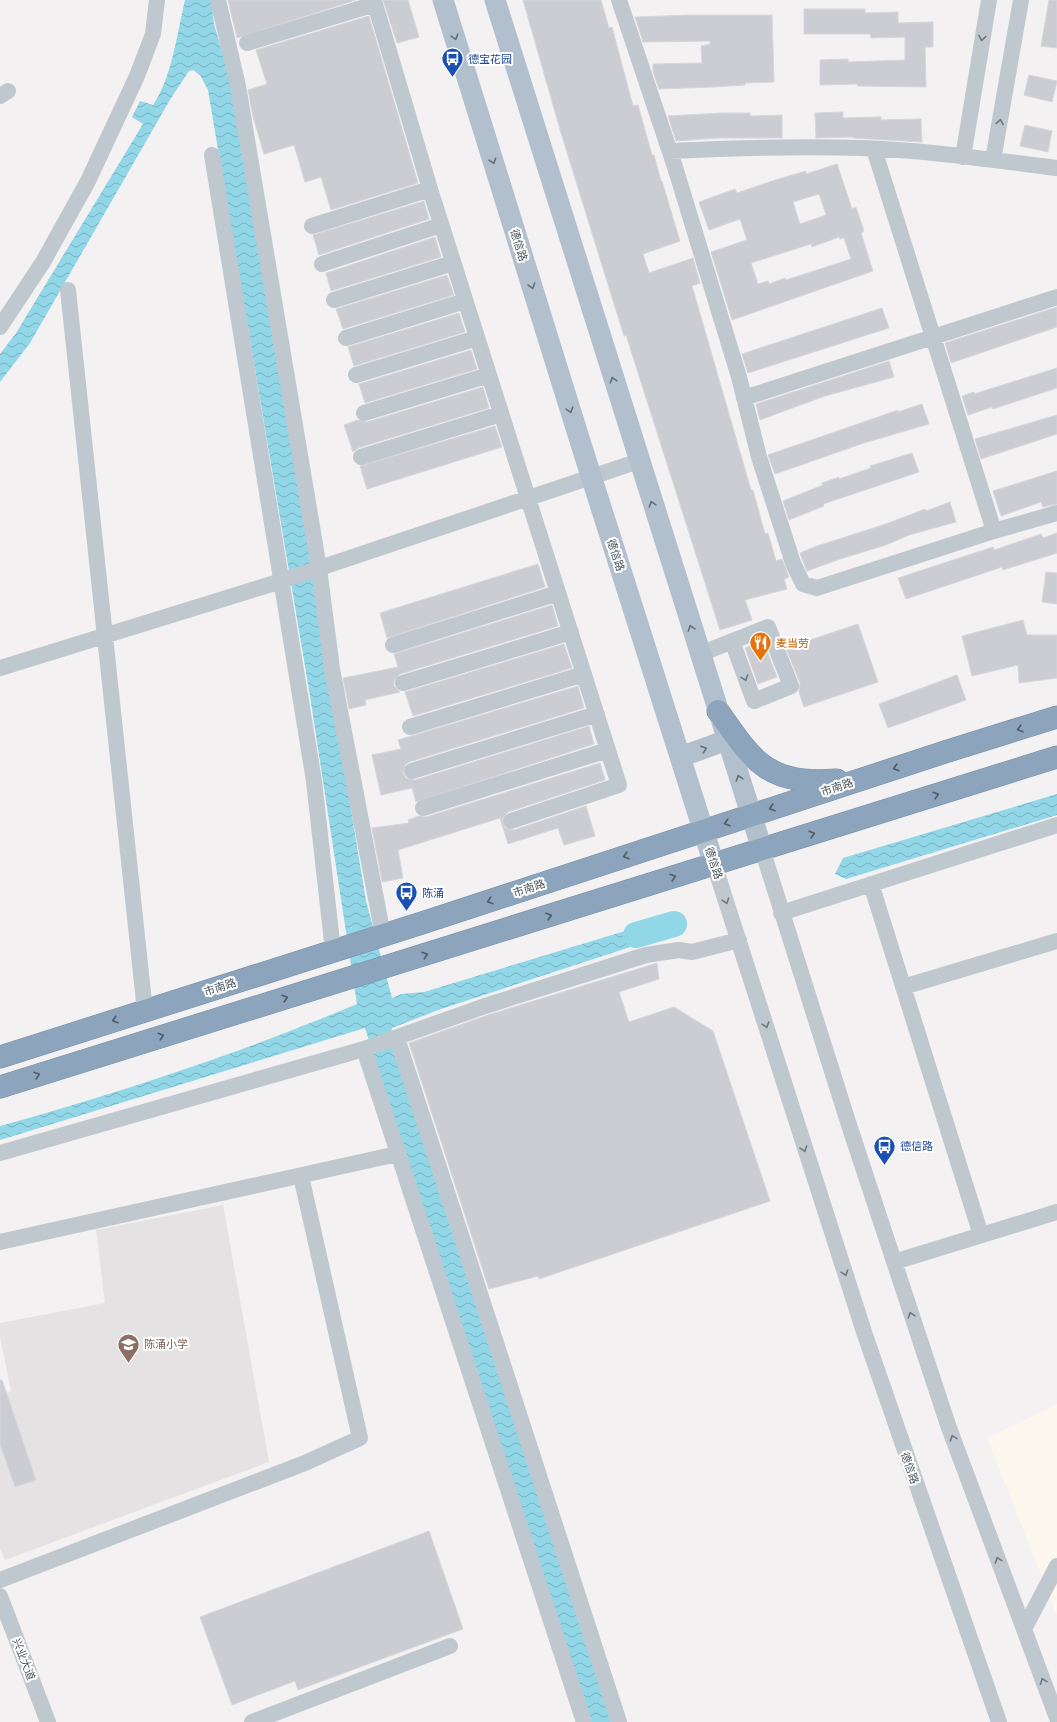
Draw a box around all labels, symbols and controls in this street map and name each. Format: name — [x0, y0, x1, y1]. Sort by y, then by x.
one-way arrow — [450, 34, 459, 41]
one-way arrow — [979, 35, 987, 42]
bus stop icon: 德宝花园 — [440, 46, 466, 79]
place label: 德宝花园 — [468, 53, 512, 65]
one-way arrow — [995, 119, 1003, 125]
one-way arrow — [488, 158, 497, 165]
street label: 德信路 — [508, 227, 530, 263]
one-way arrow — [527, 282, 536, 289]
one-way arrow — [609, 376, 618, 383]
one-way arrow — [565, 406, 574, 413]
one-way arrow — [648, 500, 657, 507]
street label: 德信路 — [605, 537, 627, 573]
one-way arrow — [687, 624, 696, 631]
restaurant icon: 麦当劳 — [748, 630, 774, 663]
place label: 麦当劳 — [776, 637, 809, 649]
one-way arrow — [740, 674, 749, 681]
one-way arrow — [1016, 724, 1023, 733]
one-way arrow — [700, 745, 707, 753]
one-way arrow — [892, 763, 899, 772]
one-way arrow — [735, 775, 744, 782]
street label: 市南路 — [819, 776, 855, 798]
one-way arrow — [933, 791, 940, 800]
one-way arrow — [769, 804, 776, 812]
one-way arrow — [724, 818, 731, 827]
one-way arrow — [809, 830, 816, 839]
street label: 德信路 — [703, 845, 725, 881]
one-way arrow — [623, 851, 630, 860]
one-way arrow — [669, 873, 676, 882]
street label: 市南路 — [511, 877, 547, 899]
bus stop icon: 陈涌 — [394, 880, 420, 913]
place label: 陈涌 — [422, 887, 444, 899]
one-way arrow — [486, 896, 493, 905]
one-way arrow — [721, 898, 730, 905]
one-way arrow — [545, 912, 552, 921]
one-way arrow — [421, 951, 428, 960]
street label: 市南路 — [202, 976, 238, 998]
one-way arrow — [282, 994, 289, 1003]
one-way arrow — [112, 1015, 119, 1024]
one-way arrow — [761, 1022, 769, 1029]
one-way arrow — [158, 1032, 165, 1041]
one-way arrow — [34, 1071, 41, 1080]
bus stop icon: 德信路 — [872, 1133, 898, 1166]
place label: 德信路 — [900, 1140, 933, 1152]
one-way arrow — [800, 1146, 808, 1153]
one-way arrow — [840, 1269, 849, 1276]
one-way arrow — [907, 1311, 916, 1318]
school or university icon: 陈涌小学 — [115, 1331, 141, 1364]
place label: 陈涌小学 — [144, 1338, 188, 1350]
one-way arrow — [949, 1434, 957, 1441]
street label: 德信路 — [899, 1450, 921, 1486]
one-way arrow — [994, 1556, 1002, 1563]
street label: 兴业大道 — [11, 1636, 37, 1682]
one-way arrow — [1040, 1678, 1048, 1685]

